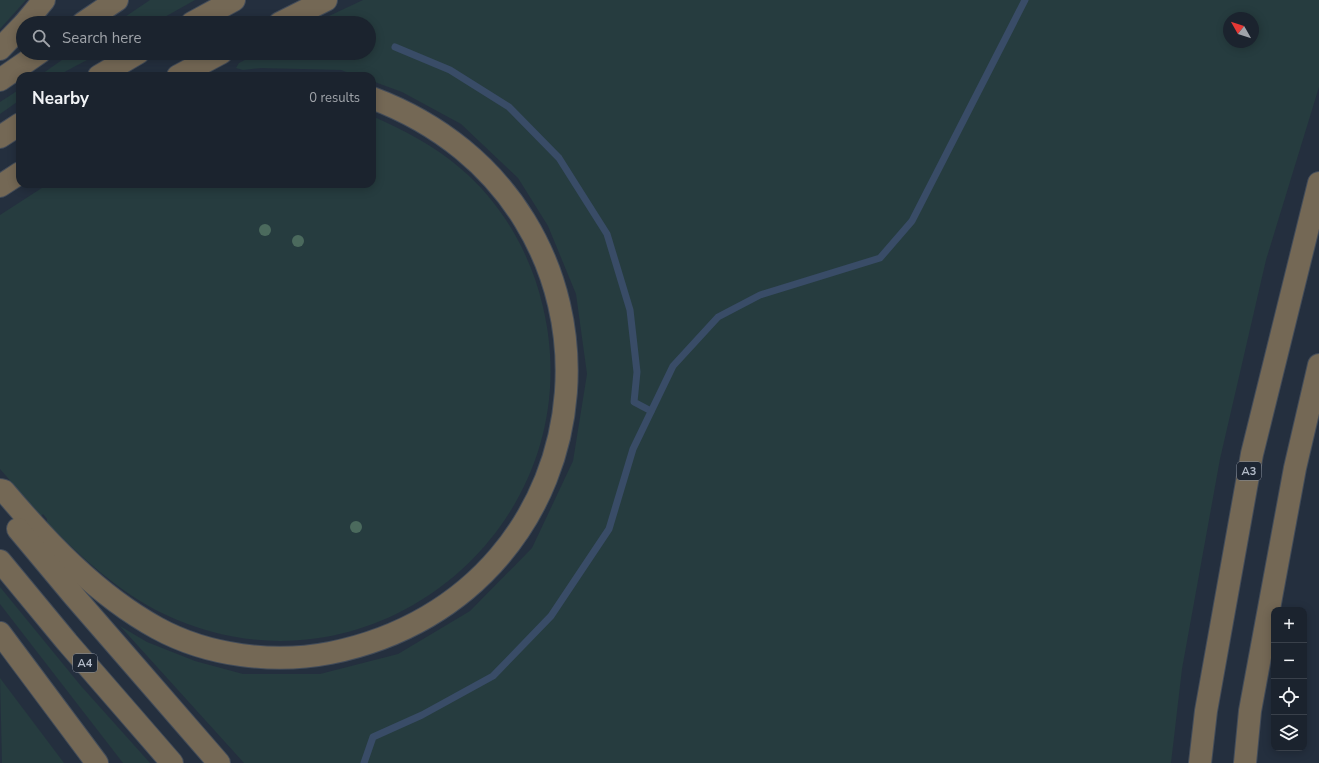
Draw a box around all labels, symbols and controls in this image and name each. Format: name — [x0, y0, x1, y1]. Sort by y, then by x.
north arrow — [1223, 12, 1259, 48]
search box — [16, 16, 376, 60]
icon: search — [30, 27, 52, 49]
text: Search here — [62, 28, 142, 48]
text: Nearby — [32, 87, 89, 110]
text: 0 results — [309, 89, 360, 107]
road number: A3 — [1237, 462, 1261, 480]
map controls — [1271, 607, 1307, 751]
button: + — [1271, 607, 1307, 643]
button: − — [1271, 643, 1307, 679]
road number: A4 — [73, 654, 97, 672]
button: locate — [1271, 679, 1307, 715]
button: layers — [1271, 715, 1307, 751]

